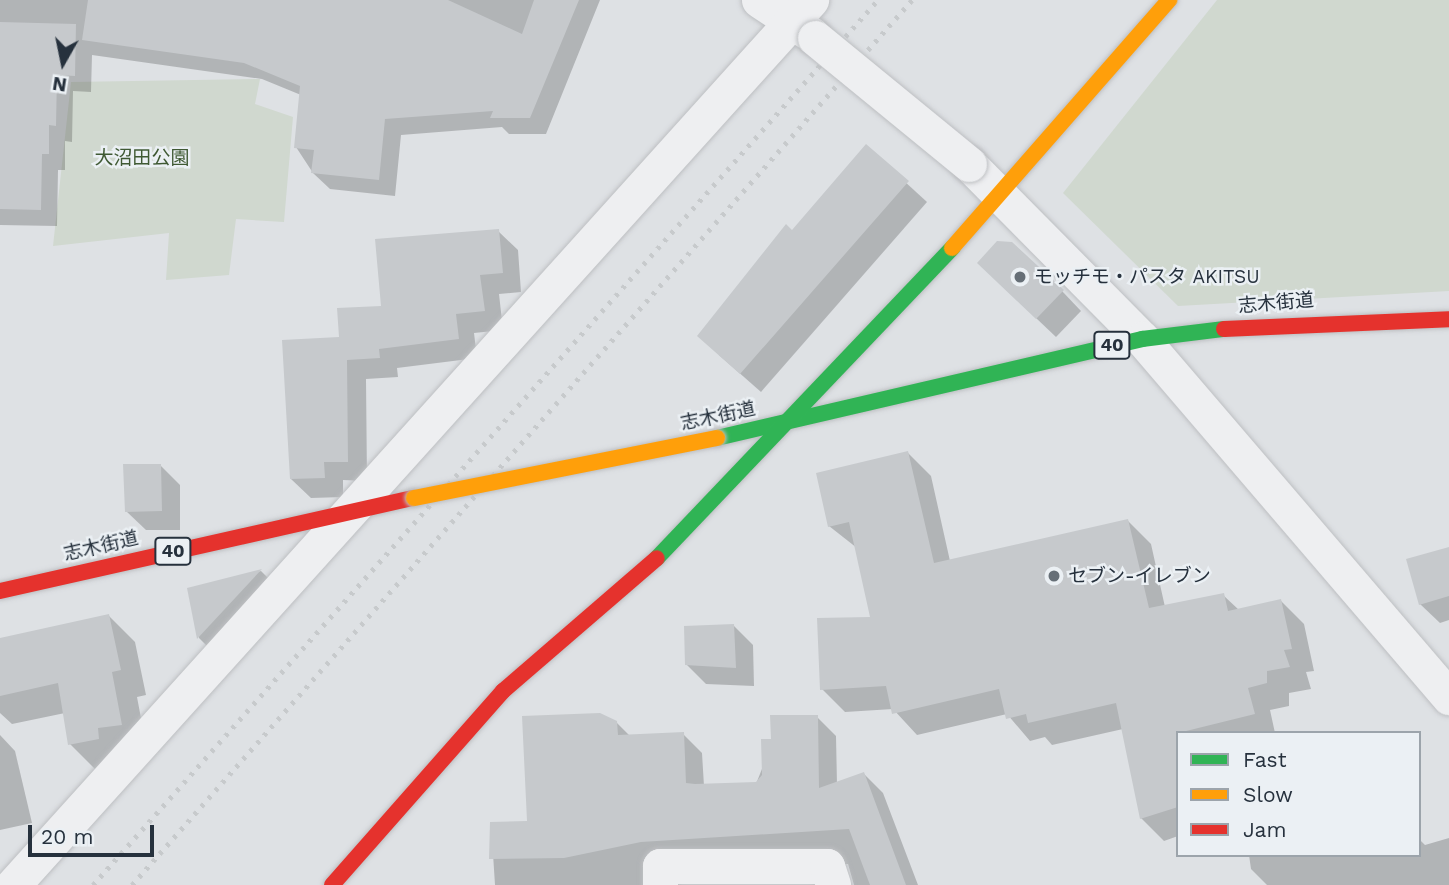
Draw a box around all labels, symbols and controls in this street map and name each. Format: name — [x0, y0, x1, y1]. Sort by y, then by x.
north arrow — [28, 28, 98, 98]
text: N — [51, 72, 68, 97]
park label: 大沼田公園 — [95, 147, 189, 169]
place label: モッチモ・パスタ AKITSU — [1034, 266, 1260, 288]
marker: モッチモ・パスタ AKITSU — [1012, 269, 1028, 285]
street label: 志木街道 — [1237, 288, 1315, 318]
road number: 40 — [1093, 330, 1131, 360]
street label: 志木街道 — [678, 397, 758, 435]
street label: 志木街道 — [61, 526, 141, 566]
road number: 40 — [154, 536, 192, 566]
place label: セブン-イレブン — [1068, 565, 1211, 587]
marker: セブン-イレブン — [1046, 568, 1062, 584]
legend — [1176, 731, 1421, 857]
text: Fast — [1243, 747, 1287, 772]
text: Slow — [1243, 782, 1293, 807]
scale bar — [32, 812, 158, 856]
text: Jam — [1243, 817, 1286, 842]
text: 20 m — [41, 824, 93, 849]

